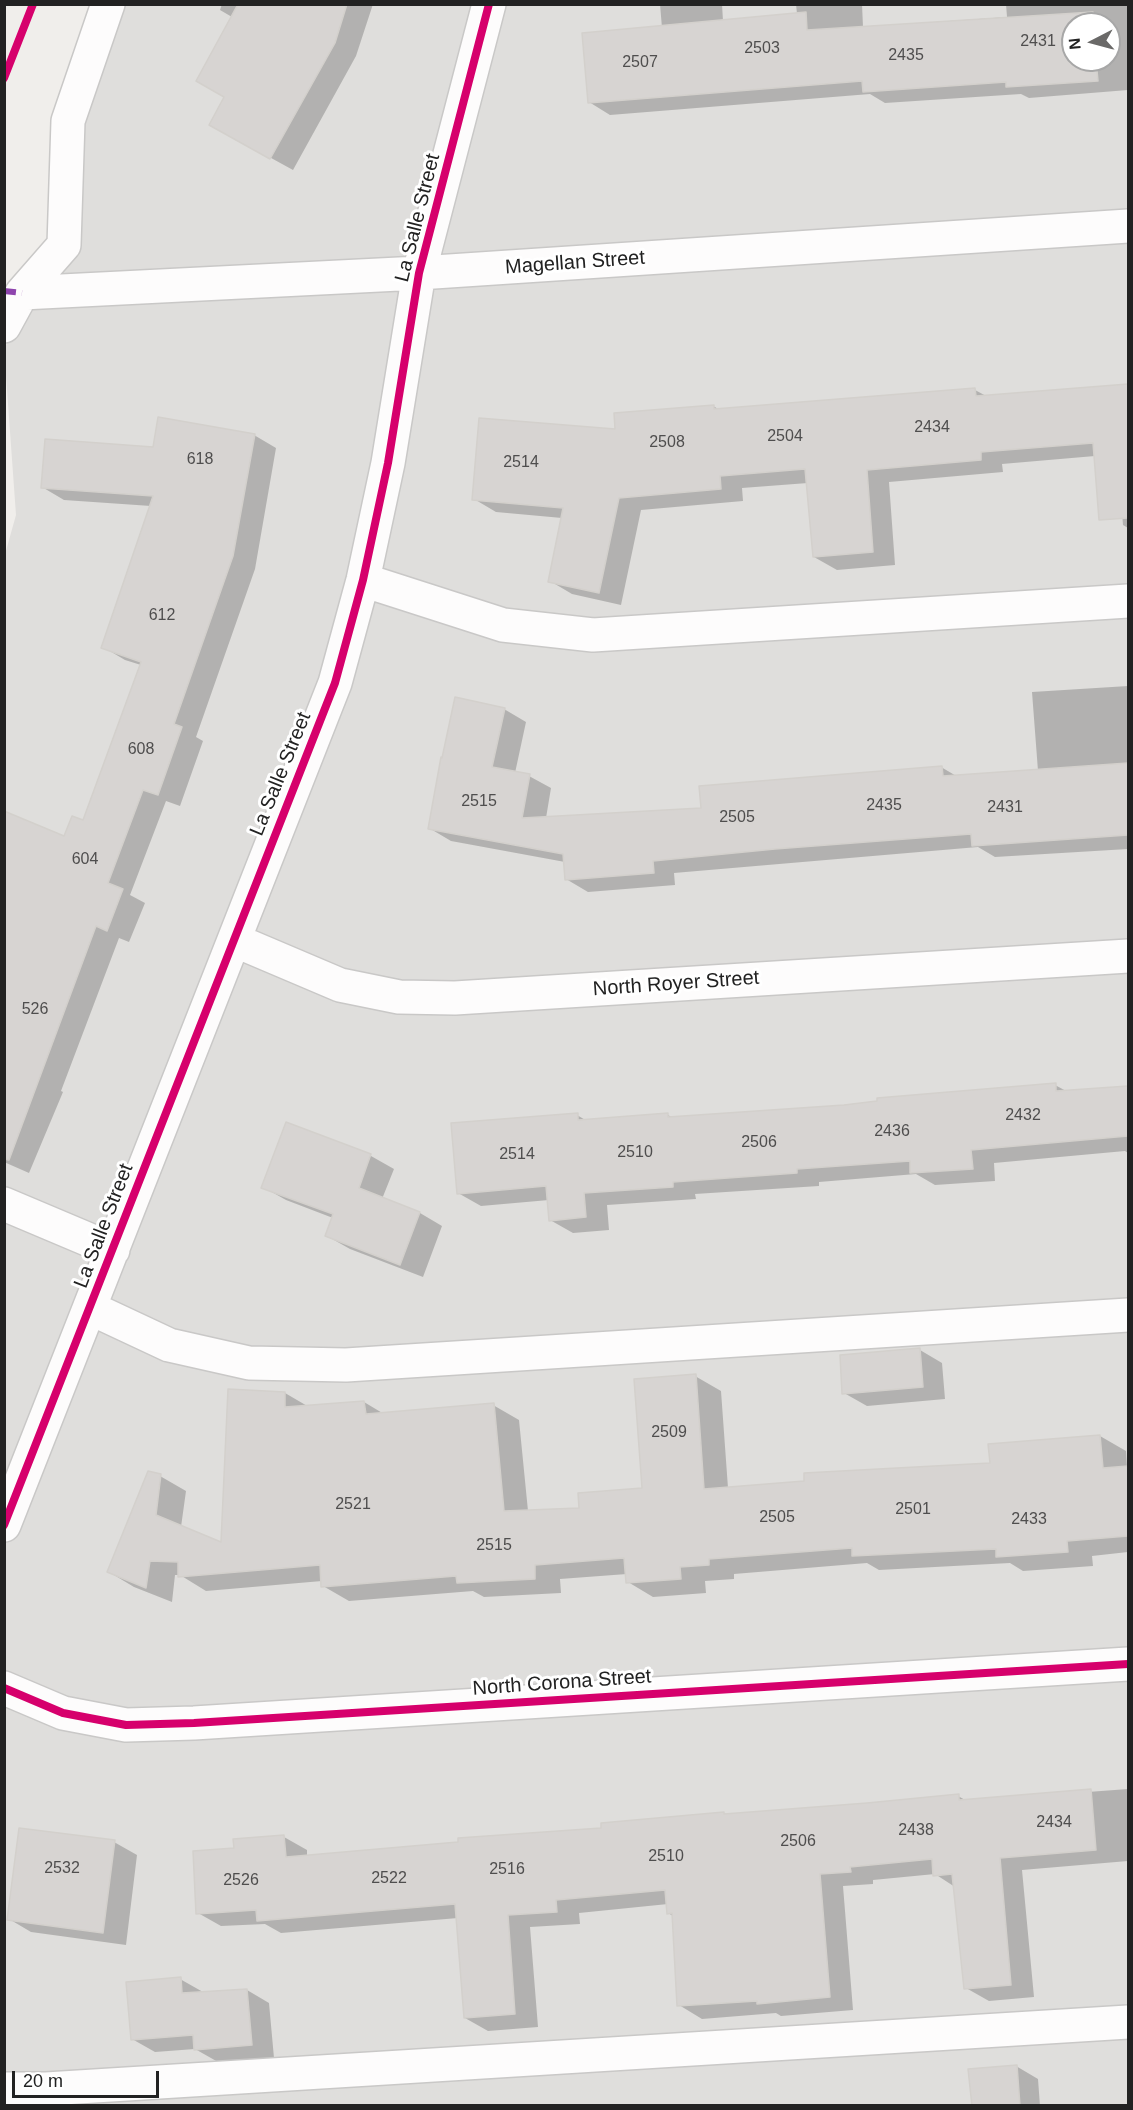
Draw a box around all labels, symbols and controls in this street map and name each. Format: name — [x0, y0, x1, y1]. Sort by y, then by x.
north arrow — [1061, 12, 1121, 72]
house number: 2431 — [1020, 32, 1056, 52]
text: N — [1066, 37, 1084, 50]
house number: 2503 — [744, 39, 780, 59]
house number: 2435 — [888, 46, 924, 66]
house number: 2507 — [622, 53, 658, 73]
street label: La Salle Street — [390, 151, 446, 285]
street label: Magellan Street — [504, 246, 646, 280]
house number: 2434 — [914, 418, 950, 438]
house number: 2504 — [767, 427, 803, 447]
house number: 2508 — [649, 433, 685, 453]
house number: 618 — [187, 450, 213, 470]
house number: 2514 — [503, 453, 539, 473]
house number: 612 — [149, 606, 175, 626]
street label: La Salle Street — [245, 709, 317, 839]
house number: 608 — [128, 740, 154, 760]
house number: 2515 — [461, 792, 497, 812]
house number: 2435 — [866, 796, 902, 816]
house number: 2431 — [987, 798, 1023, 818]
house number: 2505 — [719, 808, 755, 828]
house number: 604 — [72, 850, 98, 870]
street label: North Royer Street — [592, 966, 760, 1002]
house number: 526 — [22, 1000, 48, 1020]
house number: 2432 — [1005, 1106, 1041, 1126]
house number: 2436 — [874, 1122, 910, 1142]
house number: 2506 — [741, 1133, 777, 1153]
house number: 2510 — [617, 1143, 653, 1163]
house number: 2514 — [499, 1145, 535, 1165]
street label: La Salle Street — [69, 1160, 139, 1292]
house number: 2509 — [651, 1423, 687, 1443]
house number: 2521 — [335, 1495, 371, 1515]
house number: 2501 — [895, 1500, 931, 1520]
house number: 2505 — [759, 1508, 795, 1528]
house number: 2433 — [1011, 1510, 1047, 1530]
house number: 2515 — [476, 1536, 512, 1556]
street label: North Corona Street — [472, 1665, 652, 1701]
house number: 2434 — [1036, 1813, 1072, 1833]
house number: 2438 — [898, 1821, 934, 1841]
house number: 2506 — [780, 1832, 816, 1852]
house number: 2510 — [648, 1847, 684, 1867]
house number: 2532 — [44, 1859, 80, 1879]
house number: 2516 — [489, 1860, 525, 1880]
house number: 2522 — [371, 1869, 407, 1889]
house number: 2526 — [223, 1871, 259, 1891]
scale bar — [15, 2059, 162, 2097]
text: 20 m — [23, 2071, 63, 2091]

